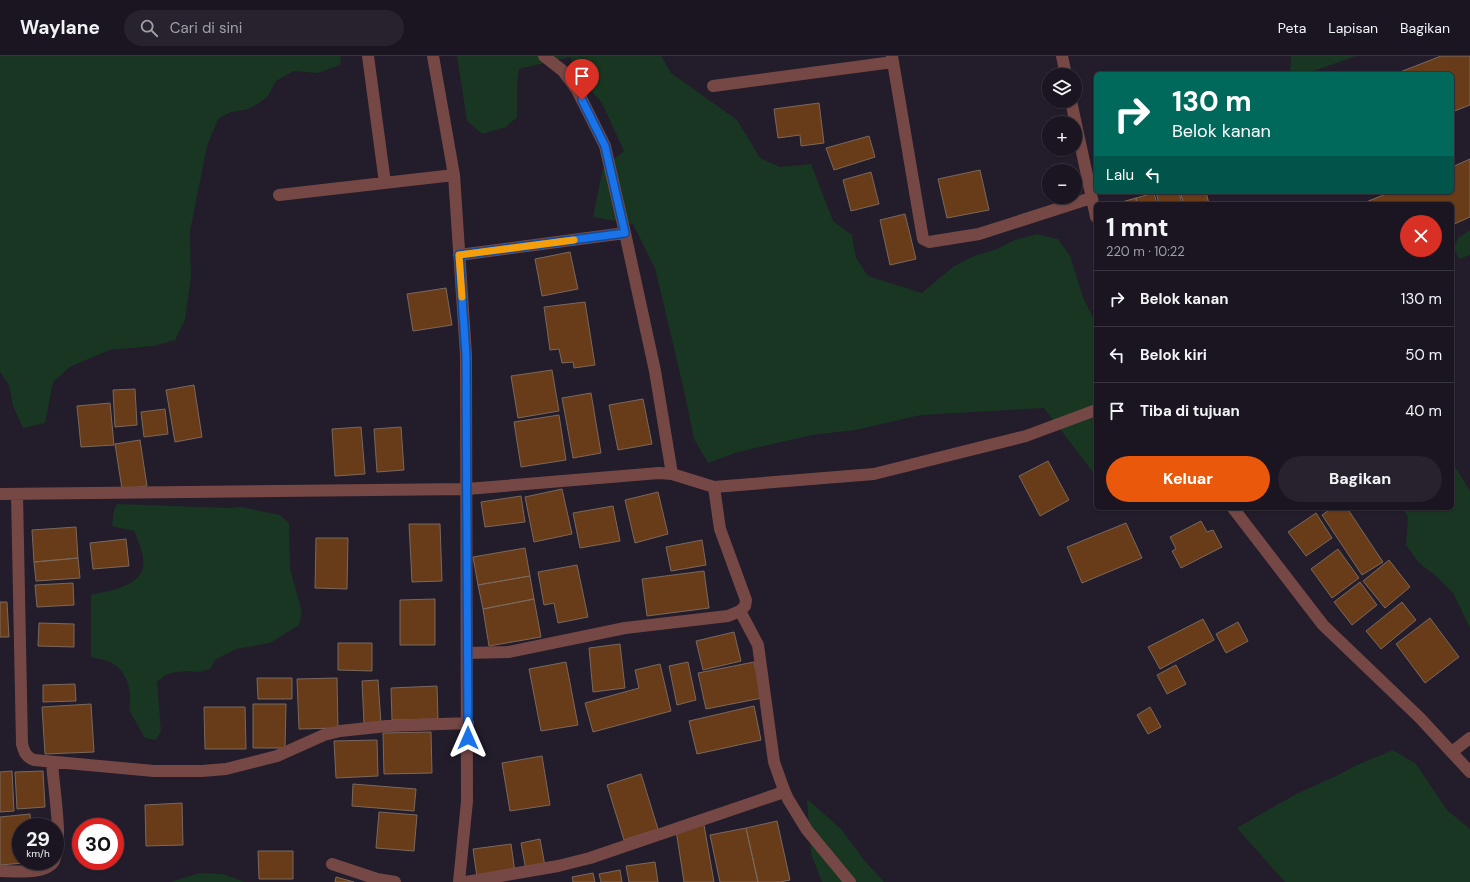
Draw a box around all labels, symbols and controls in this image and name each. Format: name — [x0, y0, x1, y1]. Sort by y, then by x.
search box — [124, 10, 404, 46]
text: Waylane — [20, 15, 100, 40]
icon: search — [138, 17, 160, 39]
text: Cari di sini — [170, 18, 242, 38]
text: Peta — [1278, 19, 1306, 37]
text: Lapisan — [1328, 19, 1378, 37]
text: Bagikan — [1400, 19, 1450, 37]
pin — [565, 59, 599, 100]
icon: arrive — [571, 65, 593, 87]
map controls — [1042, 68, 1082, 204]
button: layers — [1042, 68, 1082, 108]
text: 130 m — [1172, 83, 1252, 120]
icon: right — [1106, 88, 1158, 140]
button: + — [1042, 116, 1082, 156]
text: Belok kanan — [1172, 119, 1271, 143]
button: − — [1042, 164, 1082, 204]
icon: left — [1142, 164, 1164, 186]
text: Lalu — [1106, 165, 1134, 185]
text: 1 mnt — [1106, 212, 1169, 243]
button: close — [1400, 215, 1442, 257]
text: 220 m · 10:22 — [1106, 243, 1185, 260]
icon: right — [1106, 288, 1128, 310]
text: Belok kanan — [1140, 289, 1228, 309]
text: 130 m — [1401, 289, 1442, 309]
icon: left — [1106, 344, 1128, 366]
text: Belok kiri — [1140, 345, 1207, 365]
text: 50 m — [1405, 345, 1442, 365]
icon: arrive — [1106, 400, 1128, 422]
text: Tiba di tujuan — [1140, 401, 1240, 421]
text: 40 m — [1405, 401, 1442, 421]
button: Keluar — [1106, 456, 1270, 502]
button: Bagikan — [1278, 456, 1442, 502]
position arrow — [447, 717, 489, 759]
speed limit sign: 30 — [72, 818, 124, 870]
text: 29 — [26, 826, 50, 852]
text: km/h — [26, 847, 50, 860]

